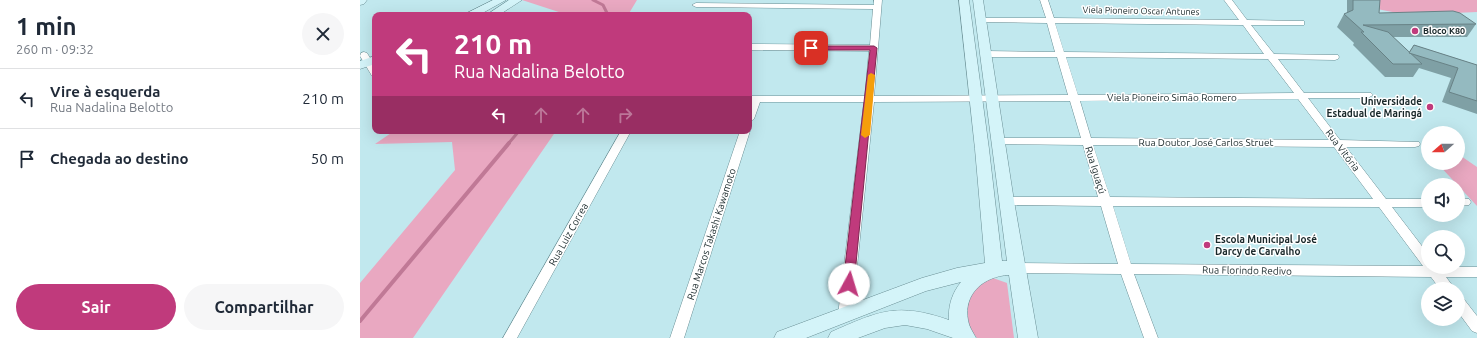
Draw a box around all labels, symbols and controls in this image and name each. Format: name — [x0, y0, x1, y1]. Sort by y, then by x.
street label: Viela Pioneiro Oscar Antunes — [1082, 5, 1200, 17]
text: 1 min — [16, 13, 77, 40]
button: close — [302, 13, 344, 55]
marker: Bloco K80 — [1410, 26, 1420, 36]
place label: Bloco K80 — [1423, 26, 1465, 36]
icon: left — [388, 28, 440, 80]
text: 210 m — [454, 28, 532, 59]
pin — [794, 31, 828, 65]
icon: arrive — [800, 37, 822, 59]
text: 260 m · 09:32 — [16, 42, 94, 56]
text: Rua Nadalina Belotto — [454, 61, 625, 81]
text: Vire à esquerda — [50, 83, 160, 100]
icon: left — [16, 88, 38, 110]
text: 210 m — [302, 90, 344, 107]
street label: Viela Pioneiro Simão Romero — [1107, 92, 1237, 103]
place label: Universidade Estadual de Maringá — [1327, 96, 1422, 119]
text: Rua Nadalina Belotto — [50, 100, 173, 114]
marker: Universidade Estadual de Maringá — [1425, 102, 1435, 112]
icon: left — [488, 104, 510, 126]
icon: ahead — [530, 104, 552, 126]
icon: ahead — [572, 104, 594, 126]
icon: right — [614, 104, 636, 126]
north arrow — [1421, 126, 1465, 170]
map controls — [1421, 126, 1465, 326]
street label: Rua Vitória — [1323, 127, 1362, 173]
street label: Rua Doutor José Carlos Struet — [1138, 137, 1274, 148]
street label: Rua Iguaçú — [1083, 145, 1108, 195]
icon: arrive — [16, 148, 38, 170]
text: Chegada ao destino — [50, 150, 189, 167]
text: 50 m — [311, 150, 344, 167]
street label: Rua Marcos Takashi Kawamoto — [685, 167, 738, 301]
button: sound — [1421, 178, 1465, 222]
street label: Rua Luiz Correa — [547, 201, 590, 267]
button: search — [1421, 230, 1465, 274]
place label: Escola Municipal José Darcy de Carvalho — [1215, 234, 1317, 257]
marker: Escola Municipal José Darcy de Carvalho — [1202, 240, 1212, 250]
position arrow — [828, 263, 870, 305]
street label: Rua Florindo Redivo — [1202, 264, 1292, 277]
button: layers — [1421, 282, 1465, 326]
button: Sair — [16, 284, 176, 330]
button: Compartilhar — [184, 284, 344, 330]

